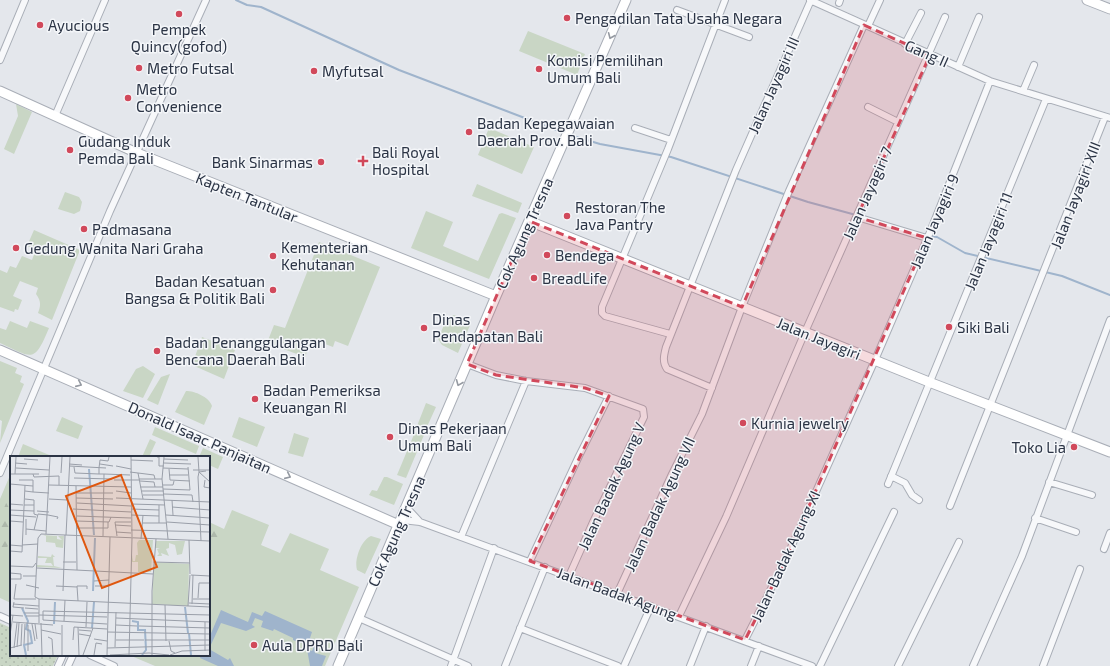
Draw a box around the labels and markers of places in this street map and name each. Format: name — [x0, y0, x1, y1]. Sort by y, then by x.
marker: Pempek Quincy(gofod) — [174, 9, 184, 19]
place label: Pengadilan Tata Usaha Negara — [575, 9, 782, 27]
marker: Pengadilan Tata Usaha Negara — [562, 13, 572, 23]
place label: Ayucious — [48, 16, 109, 34]
marker: Ayucious — [35, 20, 45, 30]
place label: Pempek Quincy(gofod) — [131, 20, 227, 56]
place label: Komisi Pemilihan Umum Bali — [547, 51, 663, 86]
place label: Metro Futsal — [147, 59, 235, 77]
place label: Myfutsal — [322, 62, 384, 80]
marker: Metro Futsal — [134, 63, 144, 73]
marker: Komisi Pemilihan Umum Bali — [534, 64, 544, 74]
marker: Myfutsal — [309, 66, 319, 76]
place label: Metro Convenience — [136, 80, 222, 115]
marker: Metro Convenience — [123, 93, 133, 103]
place label: Badan Kepegawaian Daerah Prov. Bali — [477, 114, 615, 149]
marker: Badan Kepegawaian Daerah Prov. Bali — [464, 127, 474, 137]
place label: Gudang Induk Pemda Bali — [78, 132, 171, 167]
place label: Bali Royal Hospital — [372, 143, 440, 178]
marker: Gudang Induk Pemda Bali — [65, 145, 75, 155]
place label: Bank Sinarmas — [212, 153, 313, 171]
marker: Bali Royal Hospital — [357, 155, 369, 167]
marker: Bank Sinarmas — [316, 157, 326, 167]
place label: Restoran The Java Pantry — [575, 198, 666, 233]
marker: Restoran The Java Pantry — [562, 211, 572, 221]
place label: Padmasana — [92, 220, 172, 238]
marker: Padmasana — [79, 224, 89, 234]
place label: Kementerian Kehutanan — [281, 238, 368, 273]
place label: Gedung Wanita Nari Graha — [24, 239, 203, 257]
marker: Gedung Wanita Nari Graha — [11, 243, 21, 253]
place label: Bendega — [555, 246, 614, 264]
marker: Bendega — [542, 250, 552, 260]
marker: Kementerian Kehutanan — [268, 251, 278, 261]
place label: BreadLife — [542, 269, 607, 287]
place label: Badan Kesatuan Bangsa & Politik Bali — [125, 272, 265, 307]
marker: BreadLife — [529, 273, 539, 283]
marker: Badan Kesatuan Bangsa & Politik Bali — [268, 285, 278, 295]
place label: Dinas Pendapatan Bali — [432, 310, 543, 345]
place label: Siki Bali — [957, 318, 1010, 336]
marker: Siki Bali — [944, 322, 954, 332]
marker: Dinas Pendapatan Bali — [419, 323, 429, 333]
place label: Badan Penanggulangan Bencana Daerah Bali — [165, 333, 326, 368]
marker: Badan Penanggulangan Bencana Daerah Bali — [152, 346, 162, 356]
place label: Badan Pemeriksa Keuangan RI — [263, 381, 381, 416]
marker: Badan Pemeriksa Keuangan RI — [250, 394, 260, 404]
place label: Kurnia jewelry — [751, 414, 849, 433]
marker: Kurnia jewelry — [738, 418, 748, 428]
place label: Dinas Pekerjaan Umum Bali — [398, 419, 507, 454]
marker: Dinas Pekerjaan Umum Bali — [385, 432, 395, 442]
place label: Toko Lia — [1012, 438, 1066, 456]
marker: Toko Lia — [1069, 442, 1079, 452]
place label: Aula DPRD Bali — [262, 636, 363, 654]
marker: Aula DPRD Bali — [249, 640, 259, 650]

